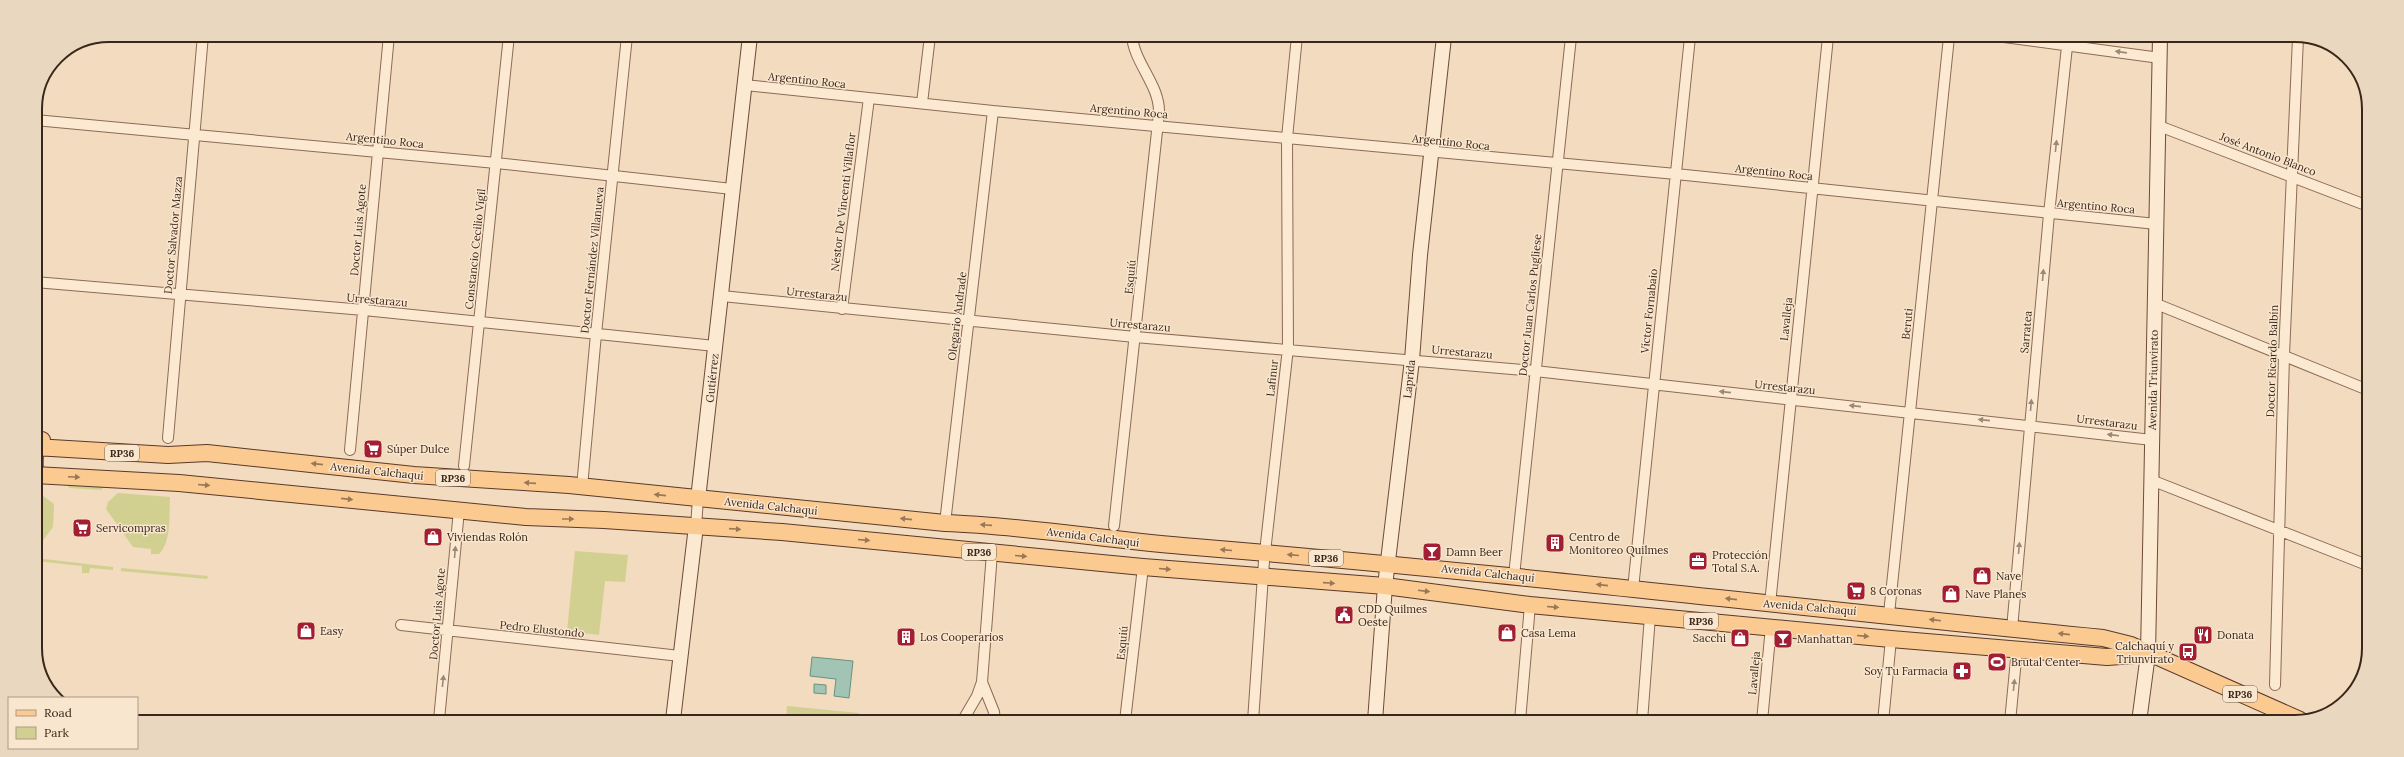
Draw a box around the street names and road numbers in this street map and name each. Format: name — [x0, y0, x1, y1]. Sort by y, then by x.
street label: Argentino Roca — [766, 69, 847, 91]
street label: Argentino Roca — [1088, 101, 1169, 121]
street label: Argentino Roca — [344, 129, 425, 151]
street label: José Antonio Blanco — [2217, 129, 2318, 179]
street label: Néstor De Vincenti Villaflor — [828, 131, 859, 272]
street label: Argentino Roca — [1410, 131, 1491, 153]
street label: Argentino Roca — [1733, 161, 1814, 183]
street label: Doctor Salvador Mazza — [161, 175, 185, 294]
street label: Doctor Luis Agote — [347, 183, 369, 277]
street label: Doctor Fernández Villanueva — [577, 186, 607, 334]
street label: Constancio Cecilio Vigil — [462, 188, 488, 310]
street label: Argentino Roca — [2055, 196, 2136, 216]
street label: Doctor Juan Carlos Pugliese — [1516, 233, 1544, 377]
street label: Esquiú — [1121, 259, 1139, 295]
street label: Víctor Fornabaio — [1637, 268, 1660, 355]
street label: Olegario Andrade — [945, 271, 969, 361]
street label: Urrestarazu — [786, 284, 849, 304]
street label: Urrestarazu — [346, 290, 409, 310]
street label: Lavalleja — [1777, 296, 1795, 341]
street label: Doctor Ricardo Balbín — [2263, 304, 2281, 417]
street label: Beruti — [1898, 308, 1916, 340]
street label: Sarratea — [2017, 310, 2035, 354]
street label: Urrestarazu — [1109, 315, 1172, 335]
street label: Avenida Triunvirato — [2145, 330, 2161, 431]
street label: Urrestarazu — [1431, 342, 1494, 362]
street label: Gutiérrez — [702, 352, 722, 403]
street label: Lafinur — [1263, 359, 1281, 397]
street label: Laprida — [1400, 359, 1418, 399]
street label: Urrestarazu — [1754, 377, 1817, 397]
street label: Urrestarazu — [2076, 411, 2139, 433]
road number: RP36 — [105, 445, 139, 461]
street label: Avenida Calchaquí — [329, 459, 424, 483]
road number: RP36 — [436, 470, 470, 486]
street label: Avenida Calchaquí — [723, 494, 818, 518]
street label: Avenida Calchaquí — [1045, 524, 1140, 550]
road number: RP36 — [962, 544, 996, 560]
road number: RP36 — [1309, 550, 1343, 566]
street label: Avenida Calchaquí — [1440, 561, 1535, 585]
street label: Doctor Luis Agote — [426, 567, 448, 661]
street label: Avenida Calchaquí — [1762, 596, 1857, 618]
road number: RP36 — [1684, 613, 1718, 629]
street label: Pedro Elustondo — [499, 618, 585, 640]
street label: Esquiú — [1113, 625, 1131, 661]
street label: Lavalleja — [1745, 650, 1763, 695]
road number: RP36 — [2223, 686, 2257, 702]

